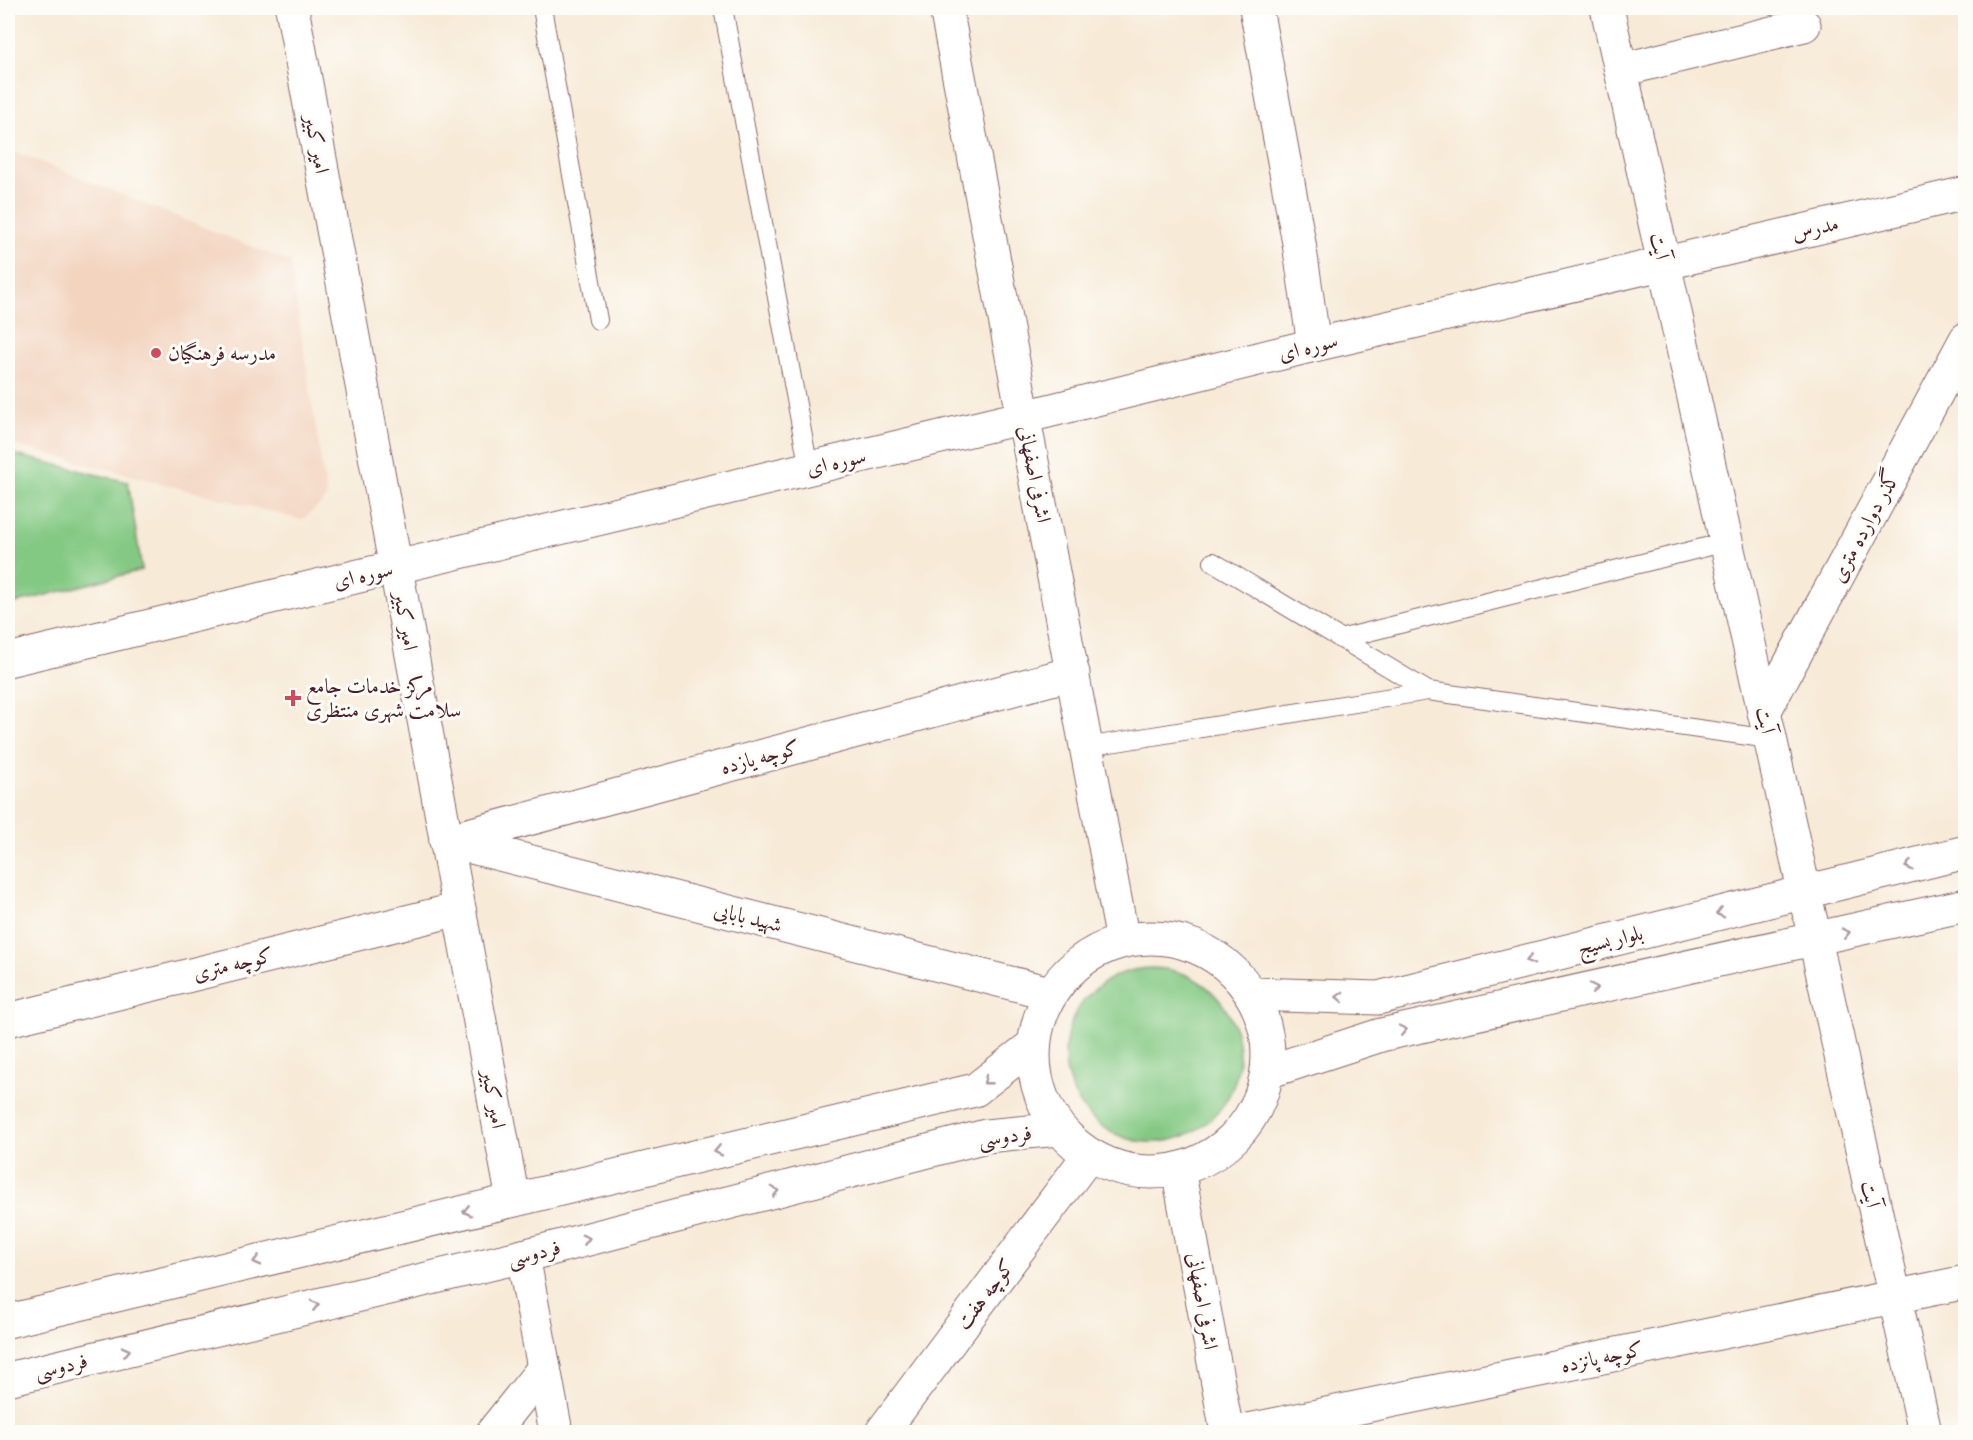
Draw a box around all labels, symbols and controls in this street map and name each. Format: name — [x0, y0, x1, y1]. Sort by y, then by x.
street label: امیر کبیر — [298, 111, 334, 176]
street label: مدرس — [1789, 211, 1841, 245]
street label: آیت — [1644, 230, 1676, 264]
street label: سوره ای — [1276, 328, 1340, 367]
place label: مدرسه فرهنگیان — [168, 341, 276, 366]
marker: مدرسه فرهنگیان — [149, 346, 163, 360]
street label: اشرفی اصفهانی — [1012, 423, 1056, 525]
street label: سوره ای — [804, 444, 868, 481]
street label: گذر دوارده متری — [1823, 464, 1905, 586]
street label: سوره ای — [331, 557, 395, 594]
street label: امیر کبیر — [388, 588, 423, 652]
place label: مرکز خدمات جامع سلامت شهری منتظری — [306, 674, 462, 724]
marker: مرکز خدمات جامع سلامت شهری منتظری — [284, 689, 302, 707]
street label: آیت — [1750, 704, 1782, 738]
street label: کوچه یازده — [718, 735, 803, 781]
one-way arrow — [1904, 859, 1914, 872]
street label: شهید بابایی — [711, 897, 785, 939]
one-way arrow — [1715, 906, 1725, 919]
street label: بلوار بسیج — [1575, 920, 1647, 967]
one-way arrow — [1840, 927, 1850, 940]
street label: کوچه متری — [190, 942, 276, 988]
one-way arrow — [1526, 953, 1536, 966]
one-way arrow — [1588, 983, 1598, 996]
one-way arrow — [1335, 991, 1344, 1003]
one-way arrow — [1398, 1024, 1408, 1037]
street label: امیر کبیر — [476, 1066, 511, 1130]
one-way arrow — [983, 1074, 994, 1085]
street label: فردوسی — [977, 1120, 1034, 1155]
one-way arrow — [713, 1144, 723, 1157]
street label: آیت — [1855, 1178, 1887, 1212]
one-way arrow — [770, 1185, 780, 1198]
one-way arrow — [462, 1203, 472, 1216]
one-way arrow — [581, 1234, 591, 1247]
street label: فردوسی — [505, 1235, 564, 1274]
street label: اشرفی اصفهانی — [1181, 1250, 1223, 1352]
one-way arrow — [252, 1254, 262, 1267]
street label: کوچه هفت — [951, 1254, 1021, 1335]
one-way arrow — [310, 1300, 320, 1313]
street label: کوچه پانزده — [1559, 1337, 1646, 1380]
one-way arrow — [120, 1345, 130, 1358]
street label: فردوسی — [32, 1348, 91, 1387]

